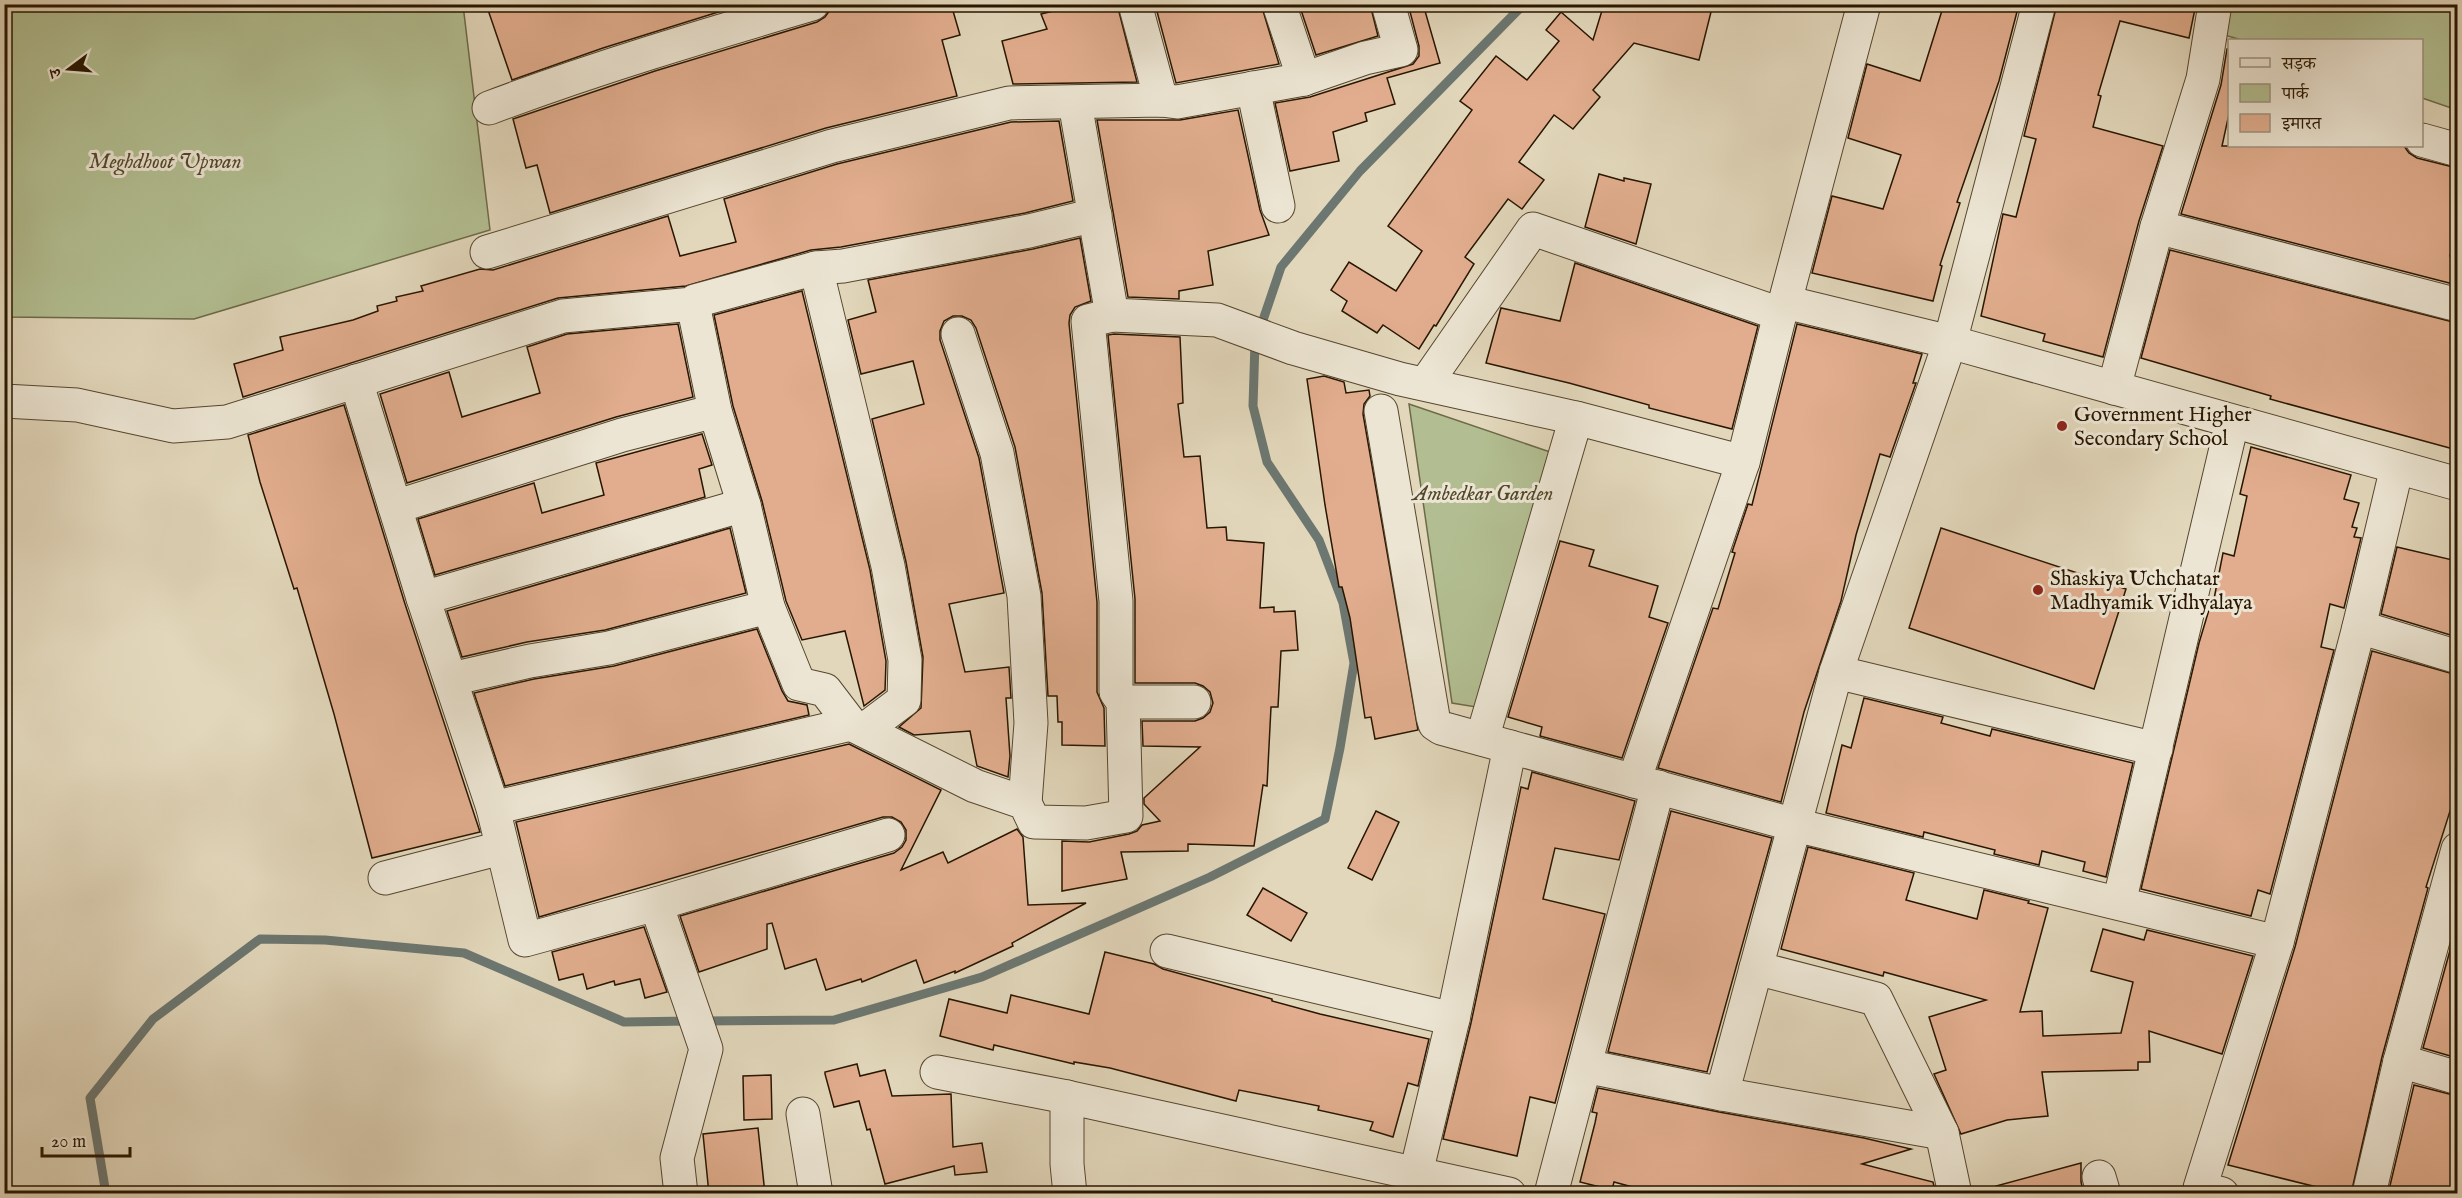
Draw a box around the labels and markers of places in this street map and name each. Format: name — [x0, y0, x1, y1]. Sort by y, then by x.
place label: Government Higher Secondary School — [2074, 402, 2252, 453]
marker: Government Higher Secondary School — [2055, 419, 2069, 433]
place label: Shaskiya Uchchatar Madhyamik Vidhyalaya — [2050, 566, 2253, 617]
marker: Shaskiya Uchchatar Madhyamik Vidhyalaya — [2031, 583, 2045, 597]

